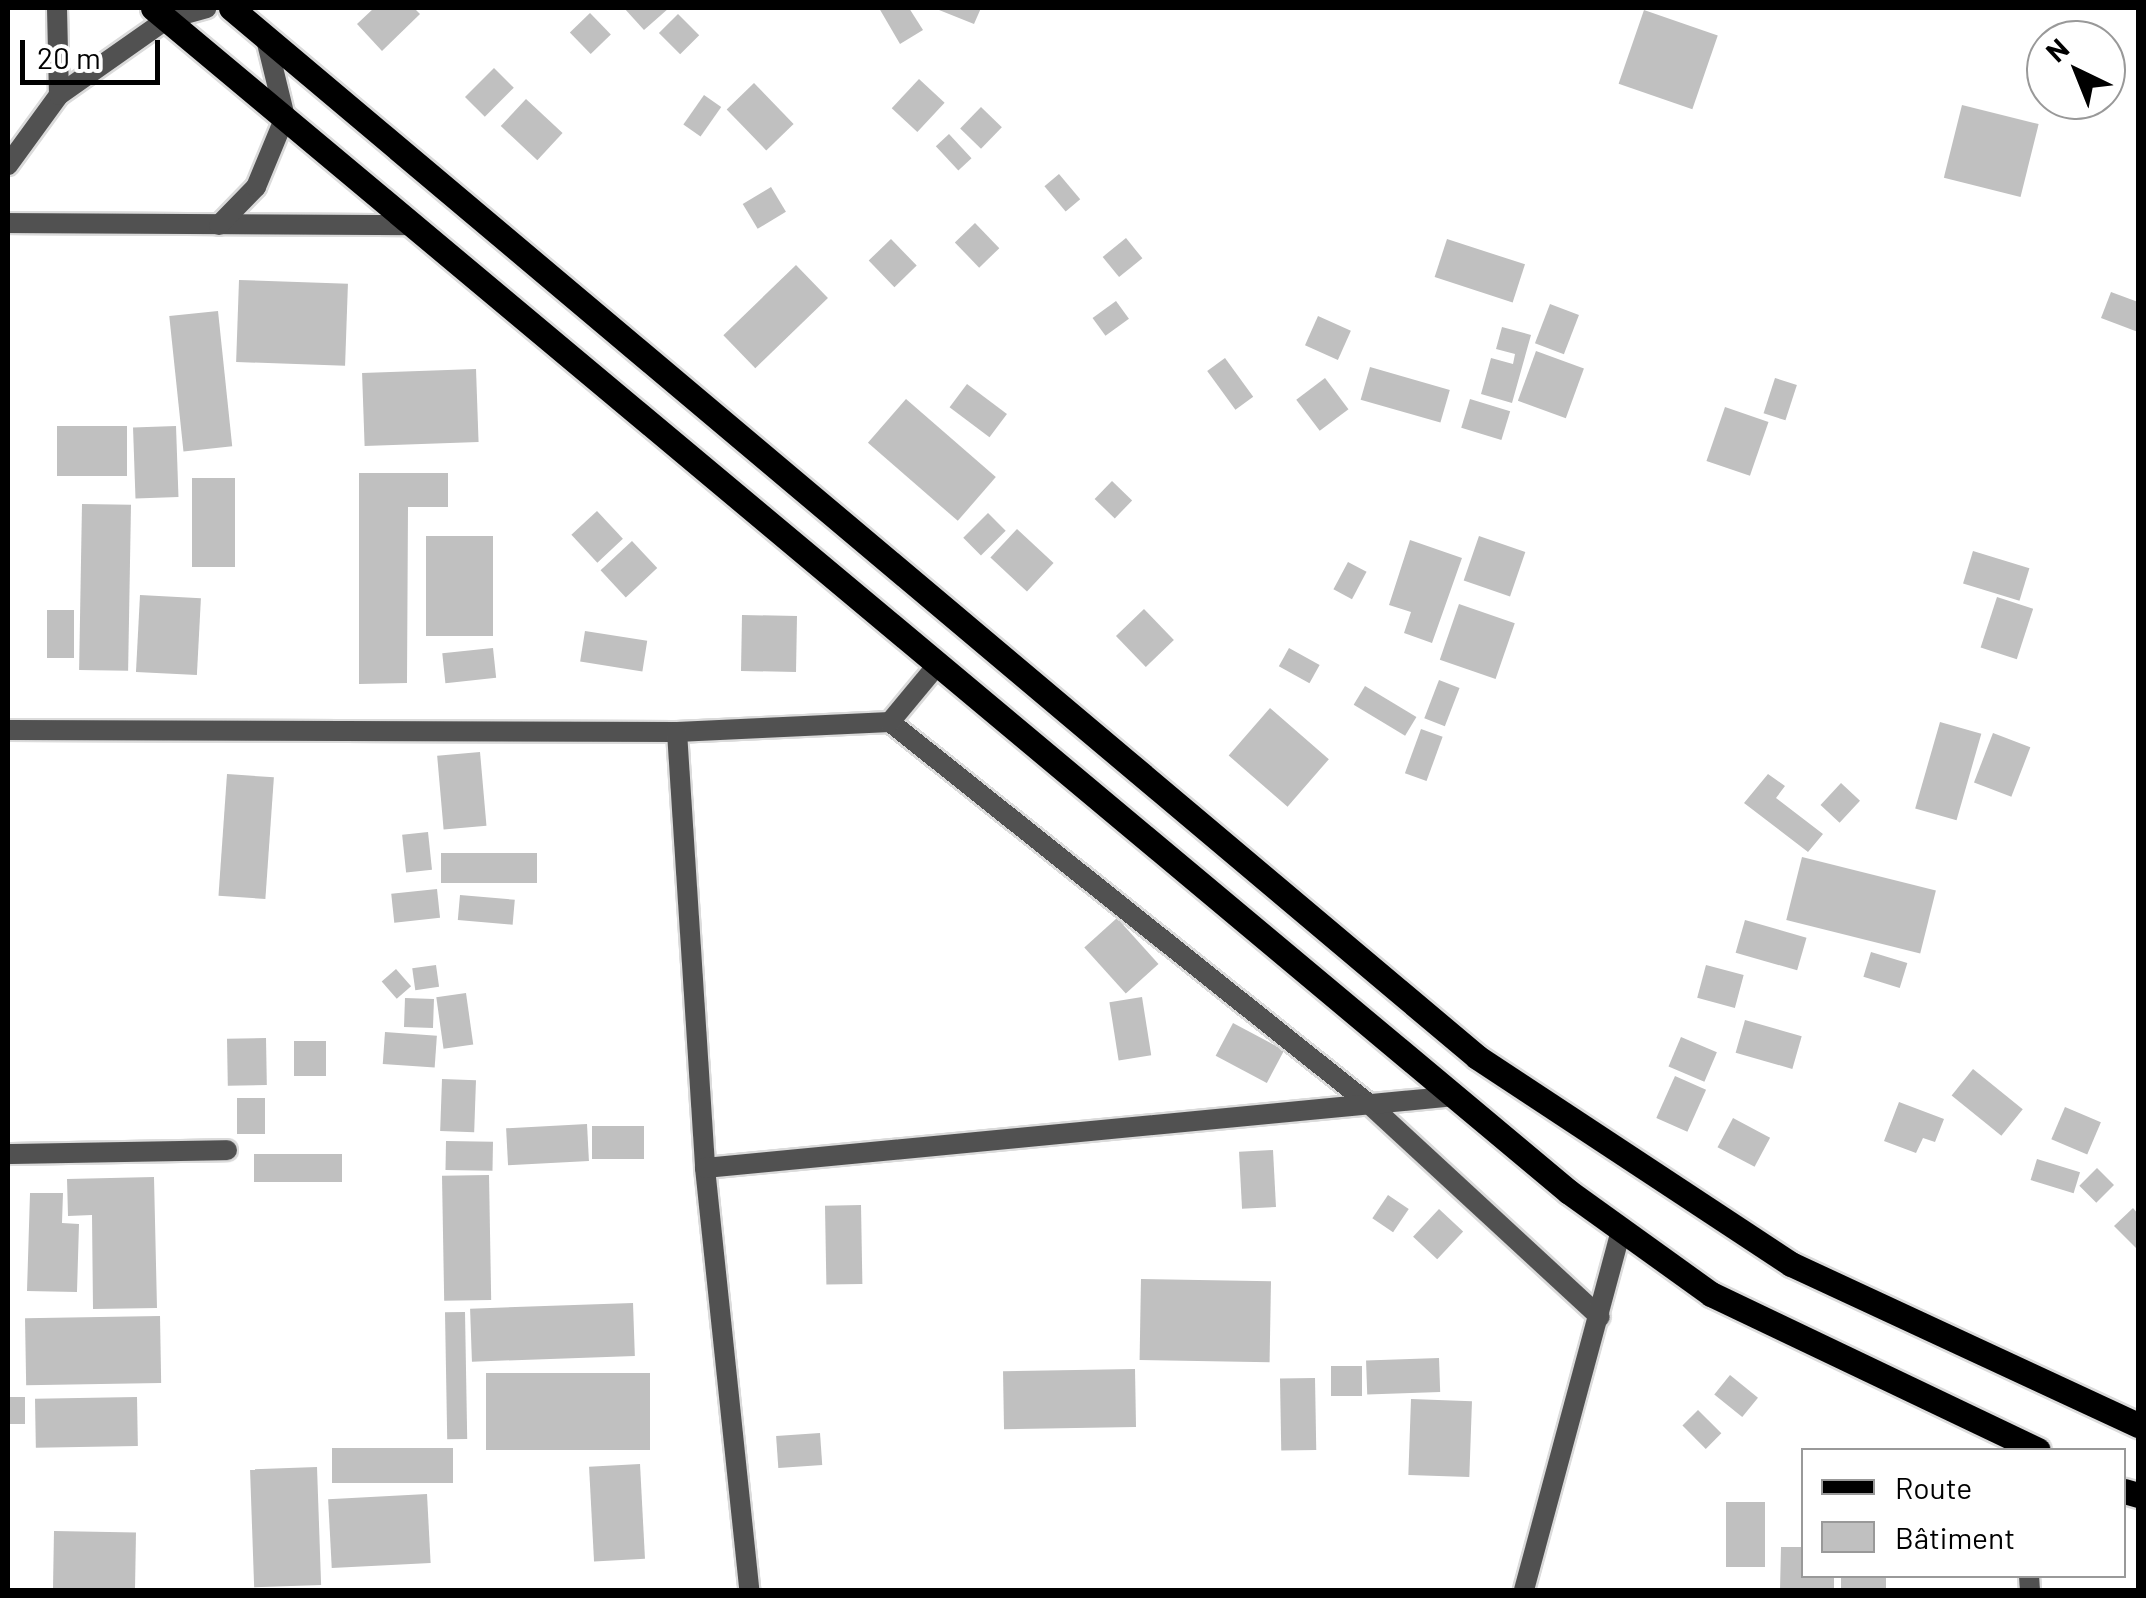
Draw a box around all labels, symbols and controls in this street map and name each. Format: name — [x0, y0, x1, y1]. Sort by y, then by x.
scale bar — [25, 20, 165, 82]
north arrow — [2026, 20, 2126, 120]
text: N — [2038, 31, 2075, 68]
text: 20 m — [37, 39, 101, 75]
legend — [1801, 1448, 2126, 1578]
text: Route — [1895, 1469, 1972, 1505]
text: Bâtiment — [1895, 1519, 2015, 1555]

